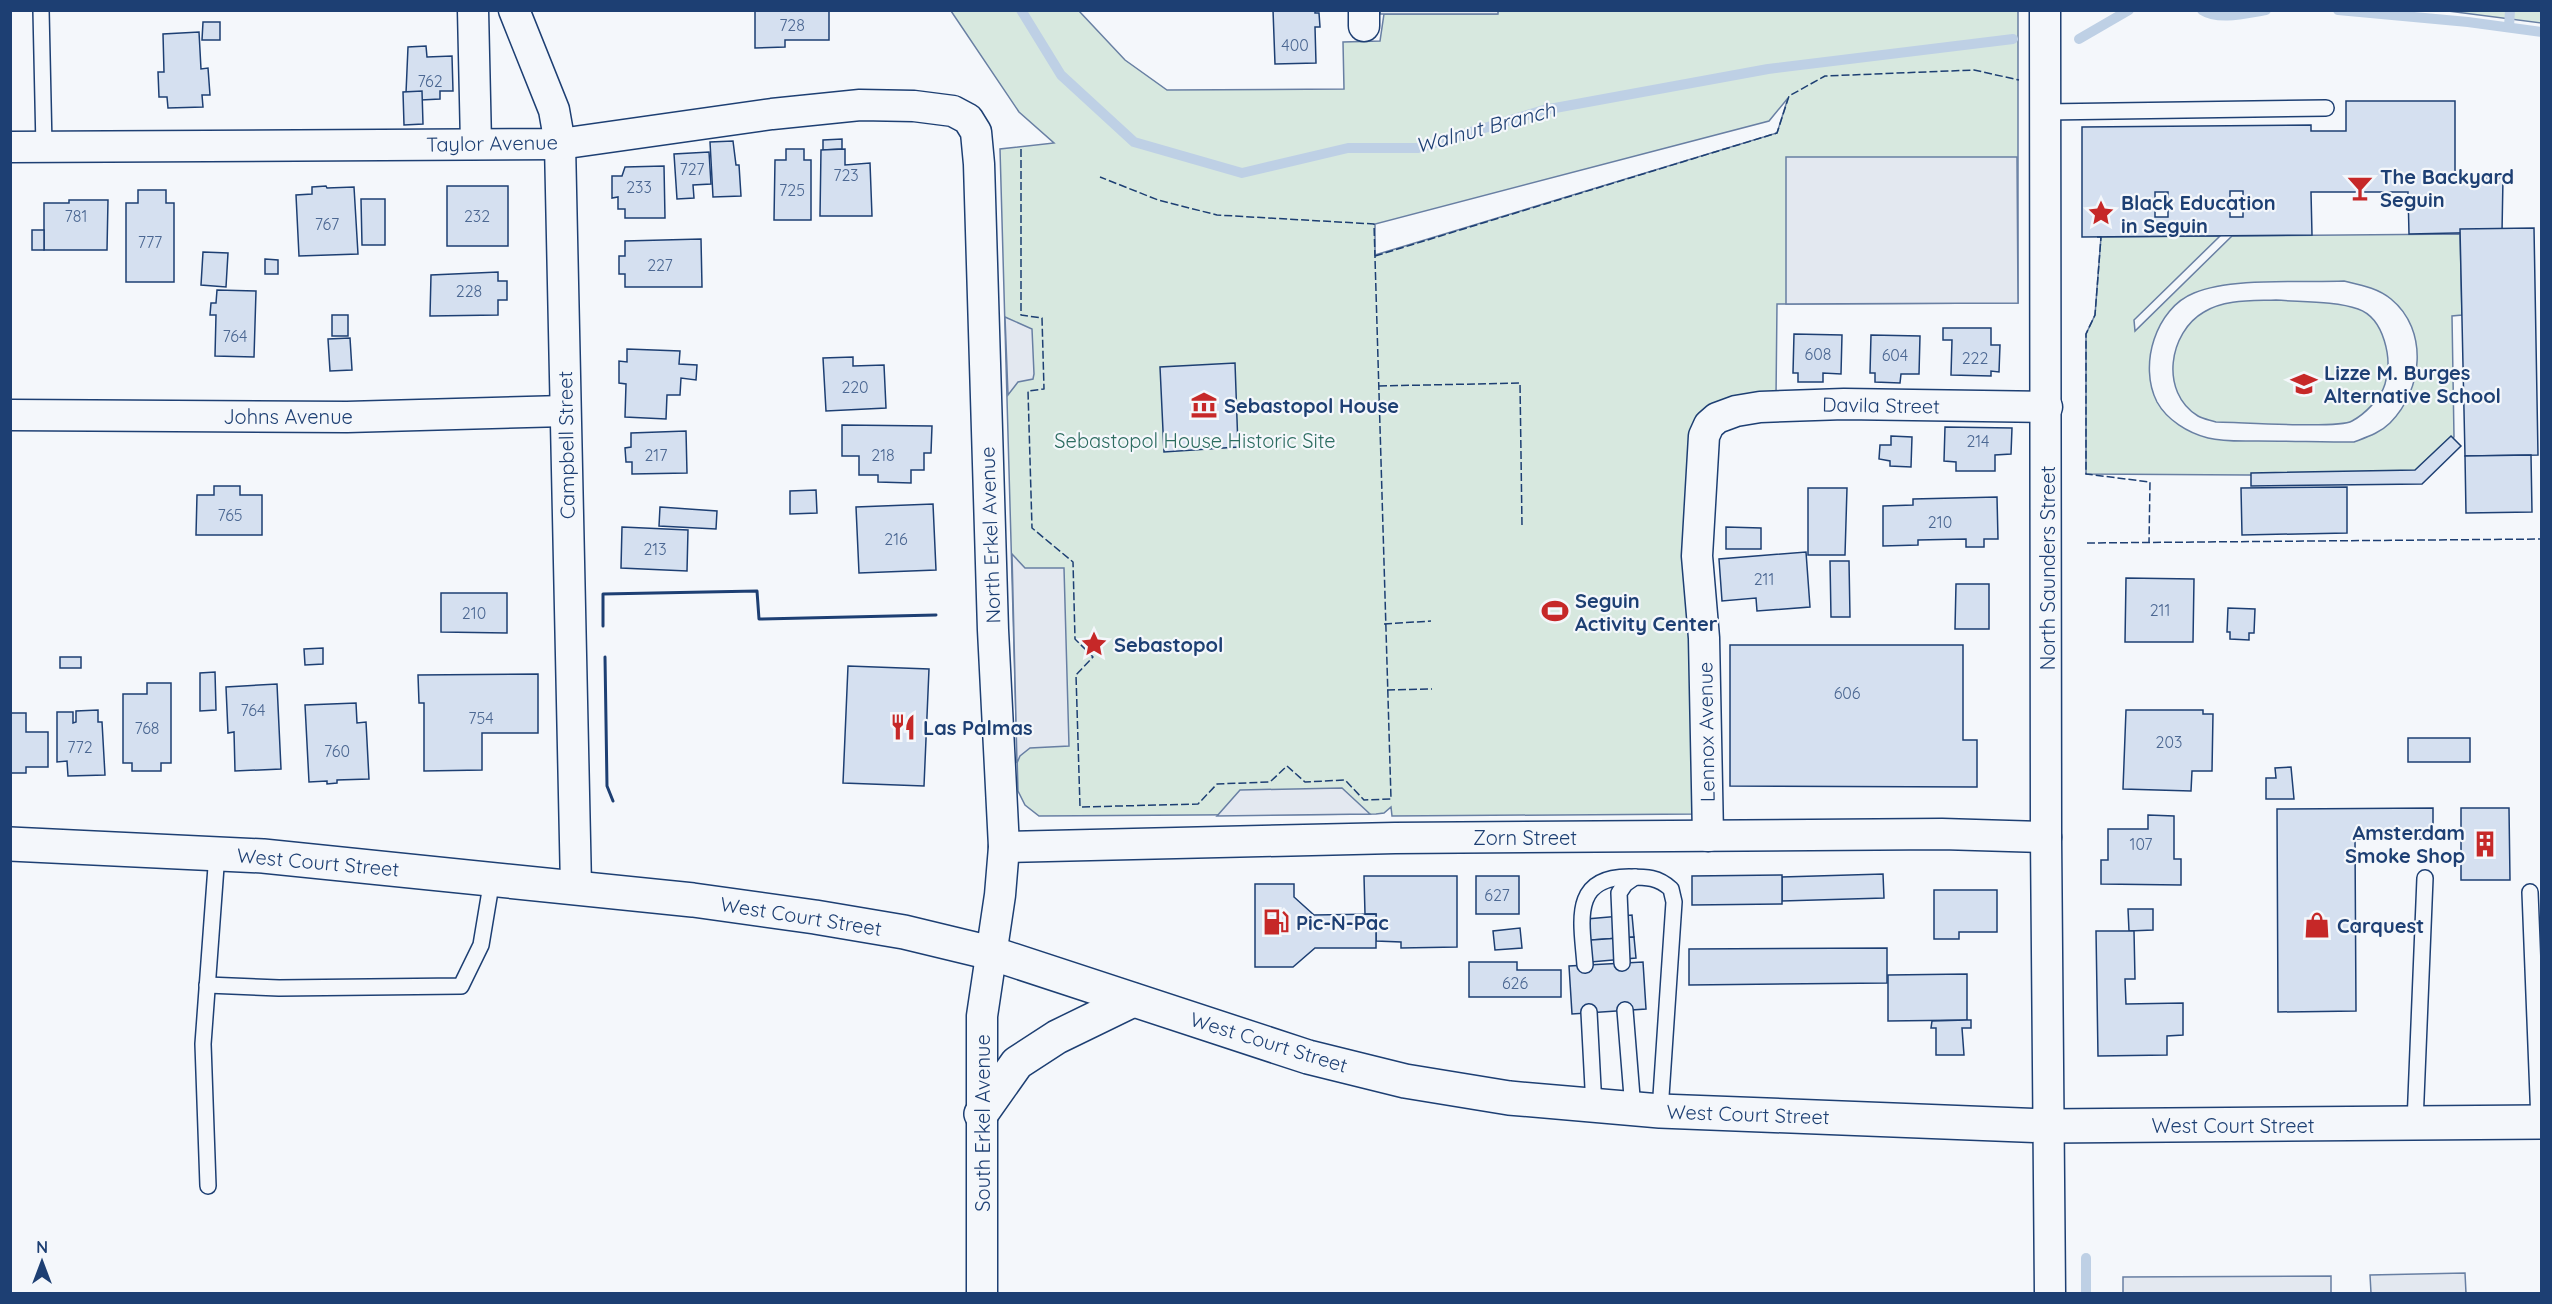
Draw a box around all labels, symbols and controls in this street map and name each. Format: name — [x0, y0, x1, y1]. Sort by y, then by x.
house number: 728 — [779, 15, 805, 35]
house number: 400 — [1281, 35, 1309, 55]
house number: 762 — [417, 71, 443, 91]
water label: Walnut Branch — [1412, 96, 1559, 158]
street label: Taylor Avenue — [426, 129, 558, 157]
house number: 727 — [680, 159, 704, 179]
place label: The Backyard Seguin — [2380, 164, 2514, 212]
house number: 723 — [833, 165, 859, 185]
bar icon: The Backyard Seguin — [2345, 173, 2375, 203]
house number: 233 — [626, 177, 652, 197]
house number: 725 — [779, 180, 805, 200]
place label: Black Education in Seguin — [2121, 190, 2276, 238]
place icon: Black Education in Seguin — [2086, 198, 2116, 228]
house number: 781 — [65, 206, 87, 226]
house number: 232 — [464, 206, 490, 226]
house number: 767 — [315, 214, 339, 234]
house number: 777 — [138, 232, 162, 252]
house number: 227 — [647, 255, 673, 275]
house number: 228 — [456, 281, 482, 301]
house number: 764 — [222, 326, 248, 346]
house number: 608 — [1805, 344, 1831, 364]
house number: 604 — [1882, 345, 1908, 365]
house number: 222 — [1962, 348, 1988, 368]
place label: Lizze M. Burges Alternative School — [2324, 360, 2501, 408]
school or university icon: Lizze M. Burges Alternative School — [2289, 369, 2319, 399]
street label: Campbell Street — [552, 370, 580, 519]
house number: 220 — [841, 377, 869, 397]
museum icon: Sebastopol House — [1189, 390, 1219, 420]
street label: Davila Street — [1822, 391, 1940, 419]
place label: Sebastopol House — [1224, 393, 1399, 418]
street label: Johns Avenue — [223, 404, 353, 429]
park label: Sebastopol House Historic Site — [1054, 428, 1336, 453]
house number: 214 — [1967, 431, 1989, 451]
house number: 217 — [645, 445, 668, 465]
house number: 218 — [871, 445, 895, 465]
street label: North Erkel Avenue — [974, 446, 1006, 624]
street label: North Saunders Street — [2035, 465, 2060, 670]
house number: 765 — [217, 505, 243, 525]
house number: 210 — [1928, 512, 1952, 532]
house number: 216 — [884, 529, 908, 549]
house number: 213 — [643, 539, 667, 559]
house number: 211 — [1754, 569, 1774, 589]
place label: Seguin Activity Center — [1575, 588, 1718, 636]
sports icon: Seguin Activity Center — [1540, 596, 1570, 626]
house number: 211 — [2150, 600, 2170, 620]
house number: 210 — [462, 603, 486, 623]
place icon: Sebastopol — [1079, 629, 1109, 659]
place label: Sebastopol — [1114, 632, 1224, 657]
street label: Lennox Avenue — [1692, 662, 1720, 802]
house number: 606 — [1834, 683, 1861, 703]
house number: 764 — [240, 700, 266, 720]
house number: 754 — [468, 708, 494, 728]
restaurant icon: Las Palmas — [888, 712, 918, 742]
place label: Las Palmas — [923, 715, 1033, 740]
house number: 768 — [135, 718, 159, 738]
house number: 203 — [2156, 732, 2182, 752]
house number: 772 — [67, 737, 93, 757]
house number: 760 — [324, 741, 350, 761]
place label: Amsterdam Smoke Shop — [2345, 820, 2465, 868]
street label: Zorn Street — [1473, 825, 1577, 850]
building icon: Amsterdam Smoke Shop — [2470, 829, 2500, 859]
house number: 107 — [2130, 834, 2152, 854]
street label: West Court Street — [236, 842, 401, 882]
house number: 627 — [1484, 885, 1510, 905]
street label: West Court Street — [719, 891, 884, 941]
fuel station icon: Pic-N-Pac — [1261, 907, 1291, 937]
place label: Pic-N-Pac — [1296, 910, 1389, 935]
shop icon: Carquest — [2302, 910, 2332, 940]
place label: Carquest — [2337, 913, 2424, 938]
house number: 626 — [1502, 973, 1528, 993]
street label: West Court Street — [1187, 1006, 1351, 1078]
street label: South Erkel Avenue — [970, 1034, 995, 1212]
street label: West Court Street — [1666, 1099, 1830, 1129]
street label: West Court Street — [2151, 1113, 2315, 1138]
north arrow — [12, 1232, 72, 1292]
text: N — [36, 1237, 48, 1257]

